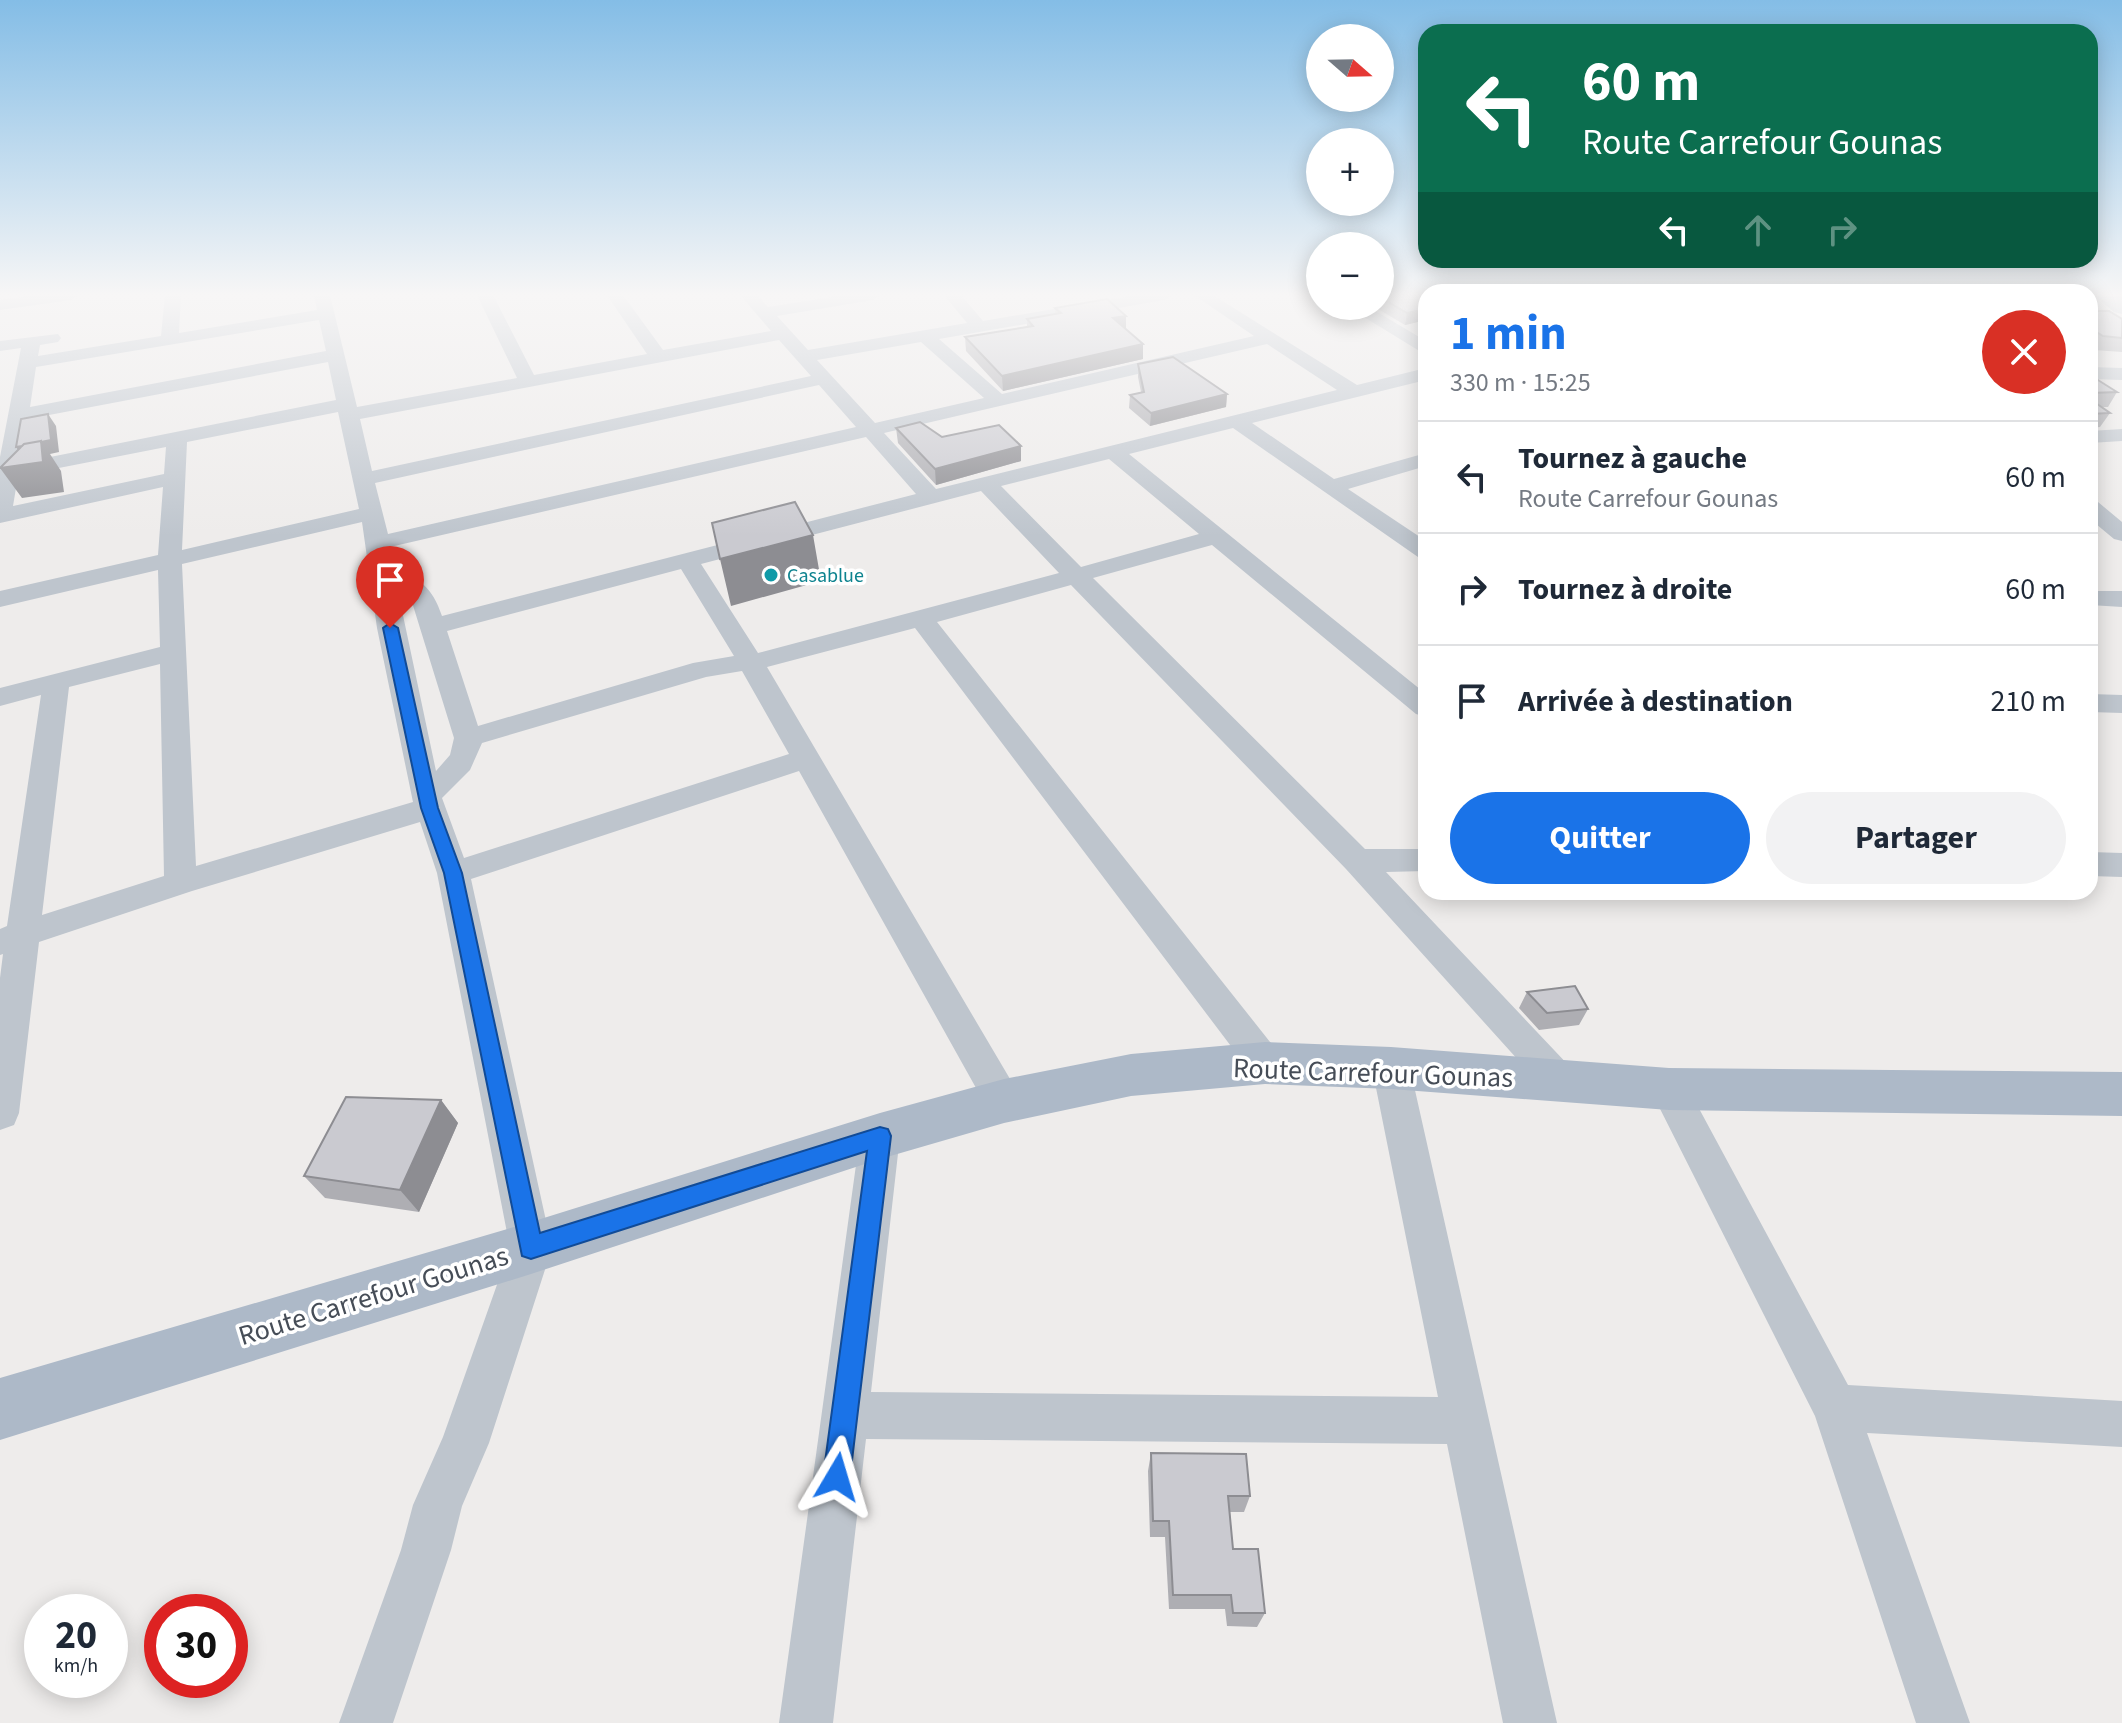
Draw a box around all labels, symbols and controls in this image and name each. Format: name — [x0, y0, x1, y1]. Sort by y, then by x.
north arrow — [1306, 24, 1394, 112]
map controls — [1306, 24, 1394, 320]
text: 60 m — [1582, 43, 1700, 122]
icon: left — [1450, 56, 1554, 160]
text: Route Carrefour Gounas — [1582, 117, 1942, 168]
button: + — [1306, 128, 1394, 216]
icon: left — [1652, 208, 1696, 252]
icon: ahead — [1736, 208, 1780, 252]
icon: right — [1820, 208, 1864, 252]
button: − — [1306, 232, 1394, 320]
text: 1 min — [1450, 300, 1567, 368]
button: close — [1982, 310, 2066, 394]
text: 330 m · 15:25 — [1450, 364, 1591, 401]
text: Tournez à gauche — [1518, 437, 1747, 480]
icon: left — [1450, 455, 1494, 499]
text: 60 m — [2005, 456, 2066, 499]
text: Route Carrefour Gounas — [1518, 480, 1778, 517]
pin — [356, 546, 424, 628]
icon: arrive — [368, 558, 412, 602]
place label: Casablue — [787, 562, 864, 590]
marker: Casablue — [762, 566, 780, 584]
icon: right — [1450, 567, 1494, 611]
text: Tournez à droite — [1518, 568, 1732, 611]
text: 60 m — [2005, 568, 2066, 611]
icon: arrive — [1450, 679, 1494, 723]
text: Arrivée à destination — [1518, 680, 1793, 723]
text: 210 m — [1990, 680, 2066, 723]
button: Quitter — [1450, 792, 1750, 884]
button: Partager — [1766, 792, 2066, 884]
street label: Route Carrefour Gounas — [1232, 1048, 1514, 1098]
street label: Route Carrefour Gounas — [233, 1236, 513, 1356]
position arrow — [795, 1435, 879, 1519]
speed limit sign: 30 — [144, 1594, 248, 1698]
text: 20 — [55, 1607, 97, 1664]
text: km/h — [54, 1652, 98, 1680]

